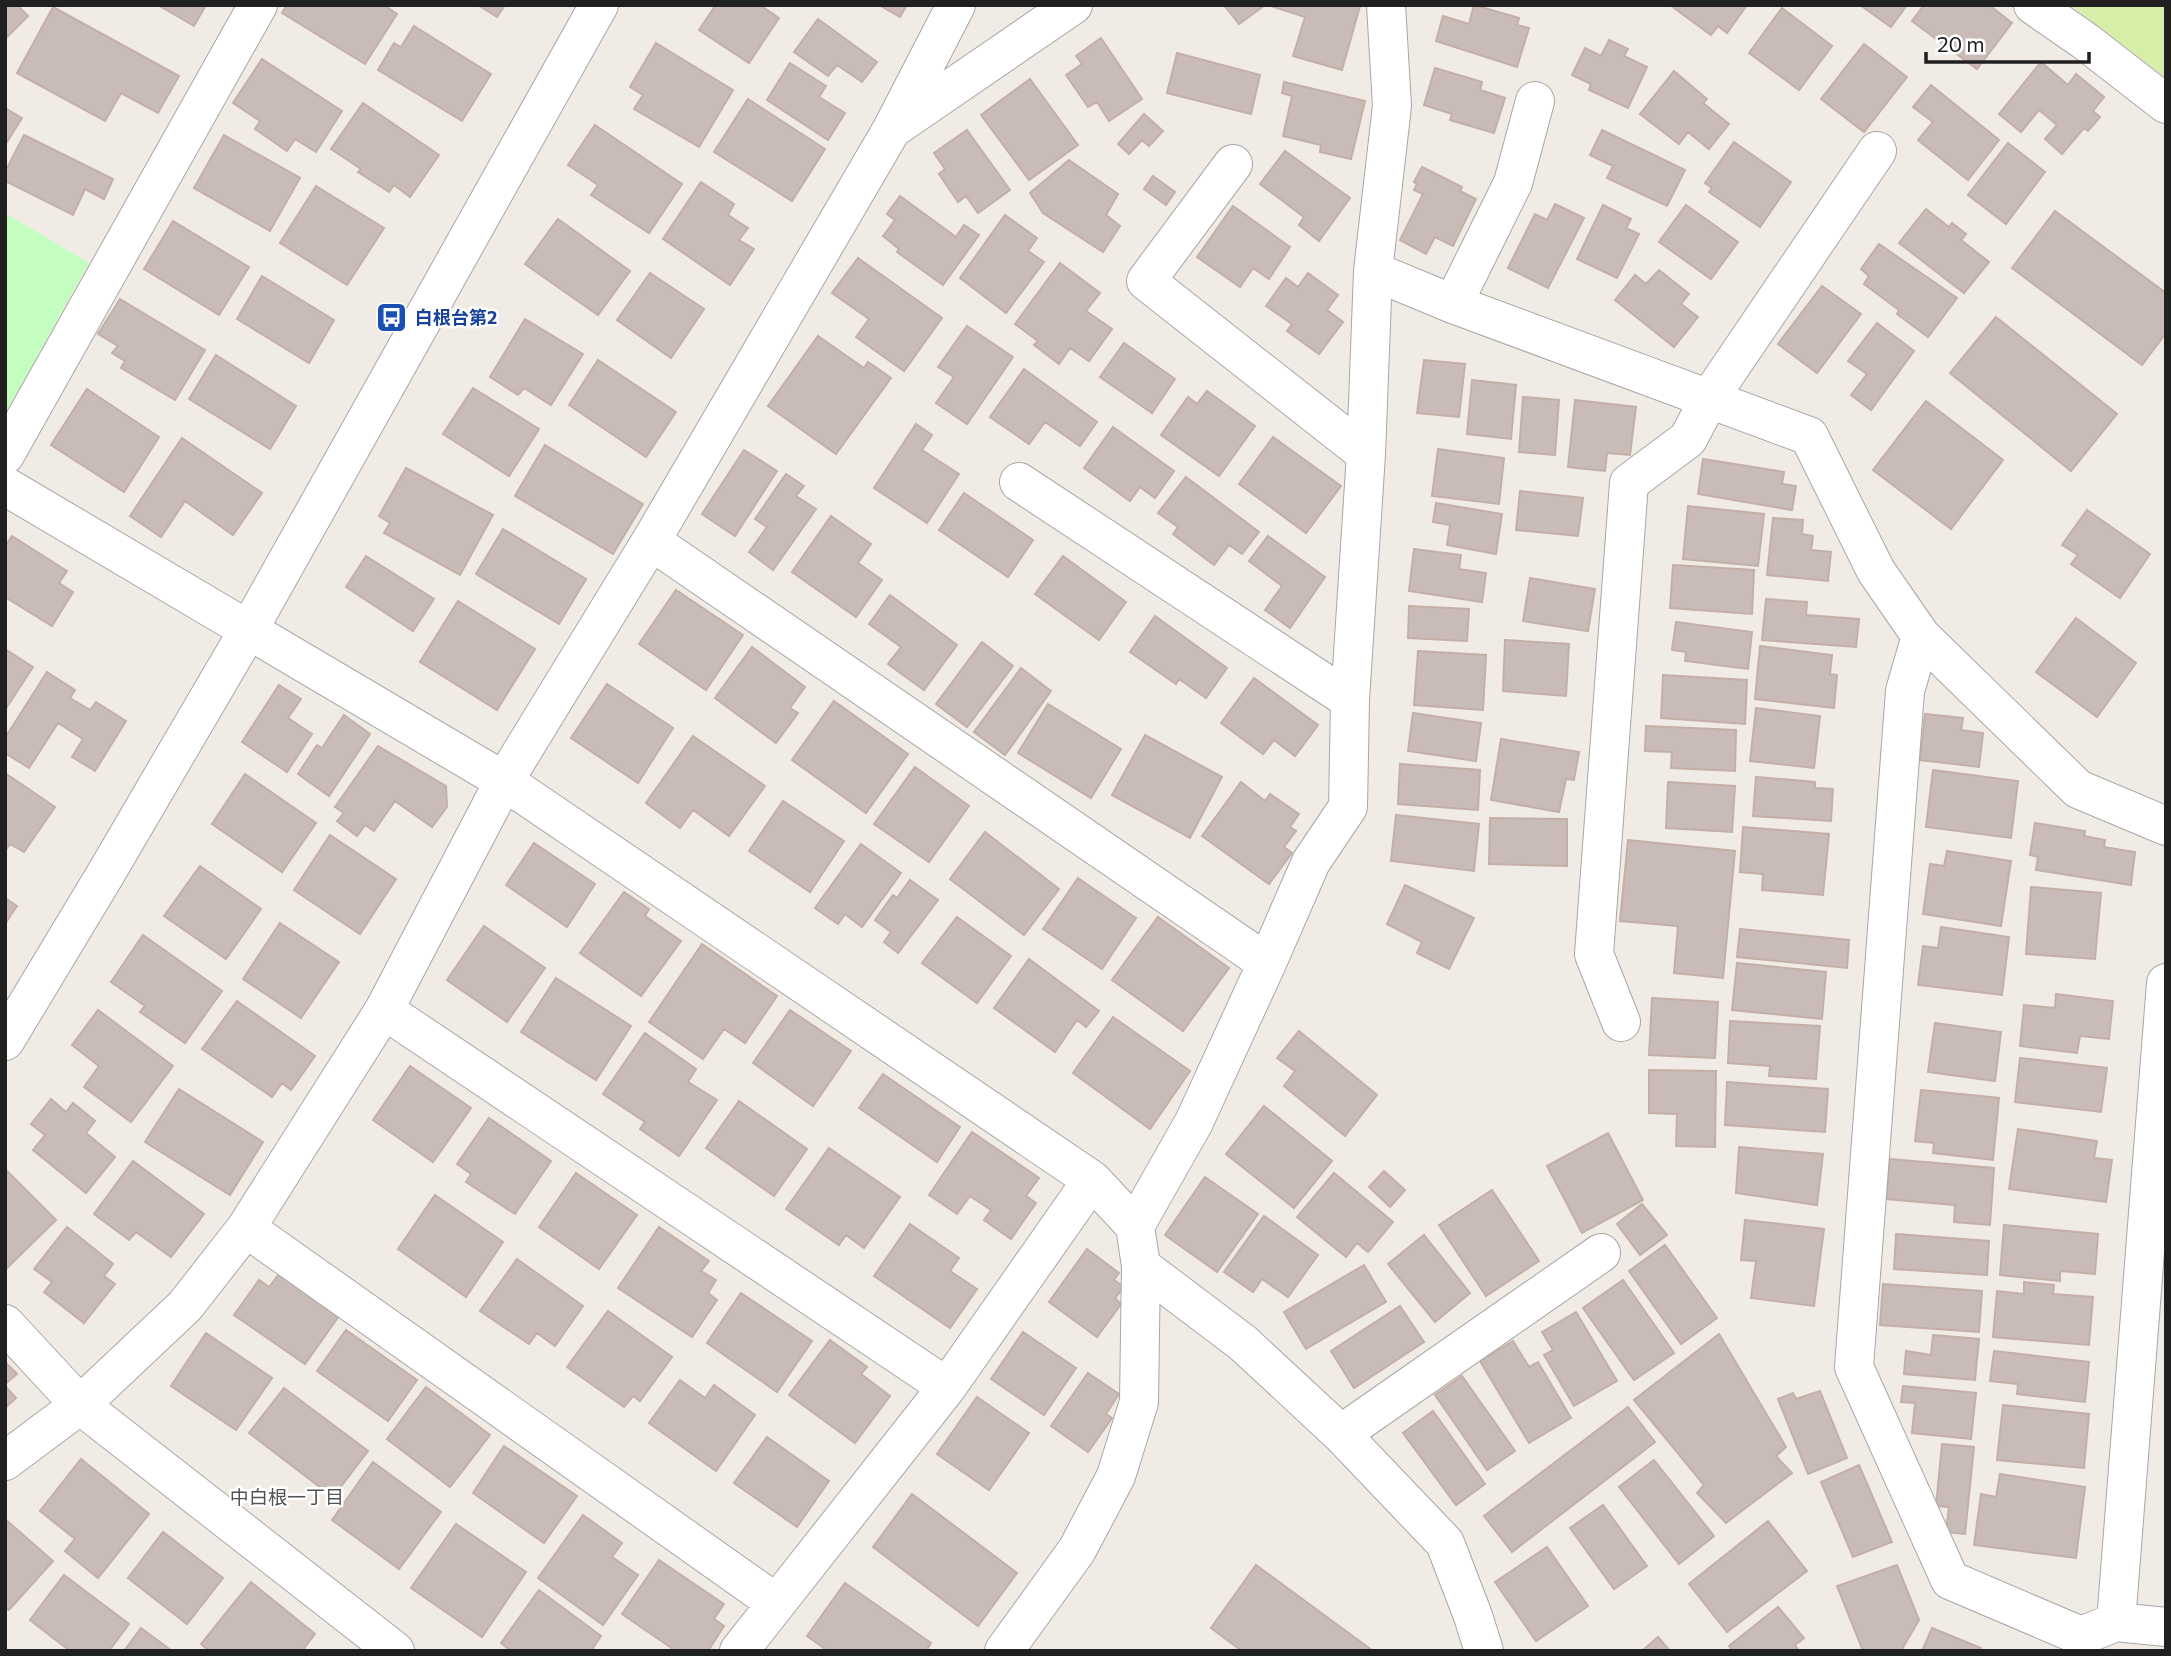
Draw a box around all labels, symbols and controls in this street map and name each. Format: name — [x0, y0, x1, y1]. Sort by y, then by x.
scale bar — [1926, 21, 2089, 65]
text: 20 m — [1937, 31, 1985, 56]
bus stop icon: 白根台第2 — [375, 301, 409, 335]
place label: 白根台第2 — [415, 306, 497, 328]
district label: 中白根一丁目 — [230, 1485, 344, 1508]

